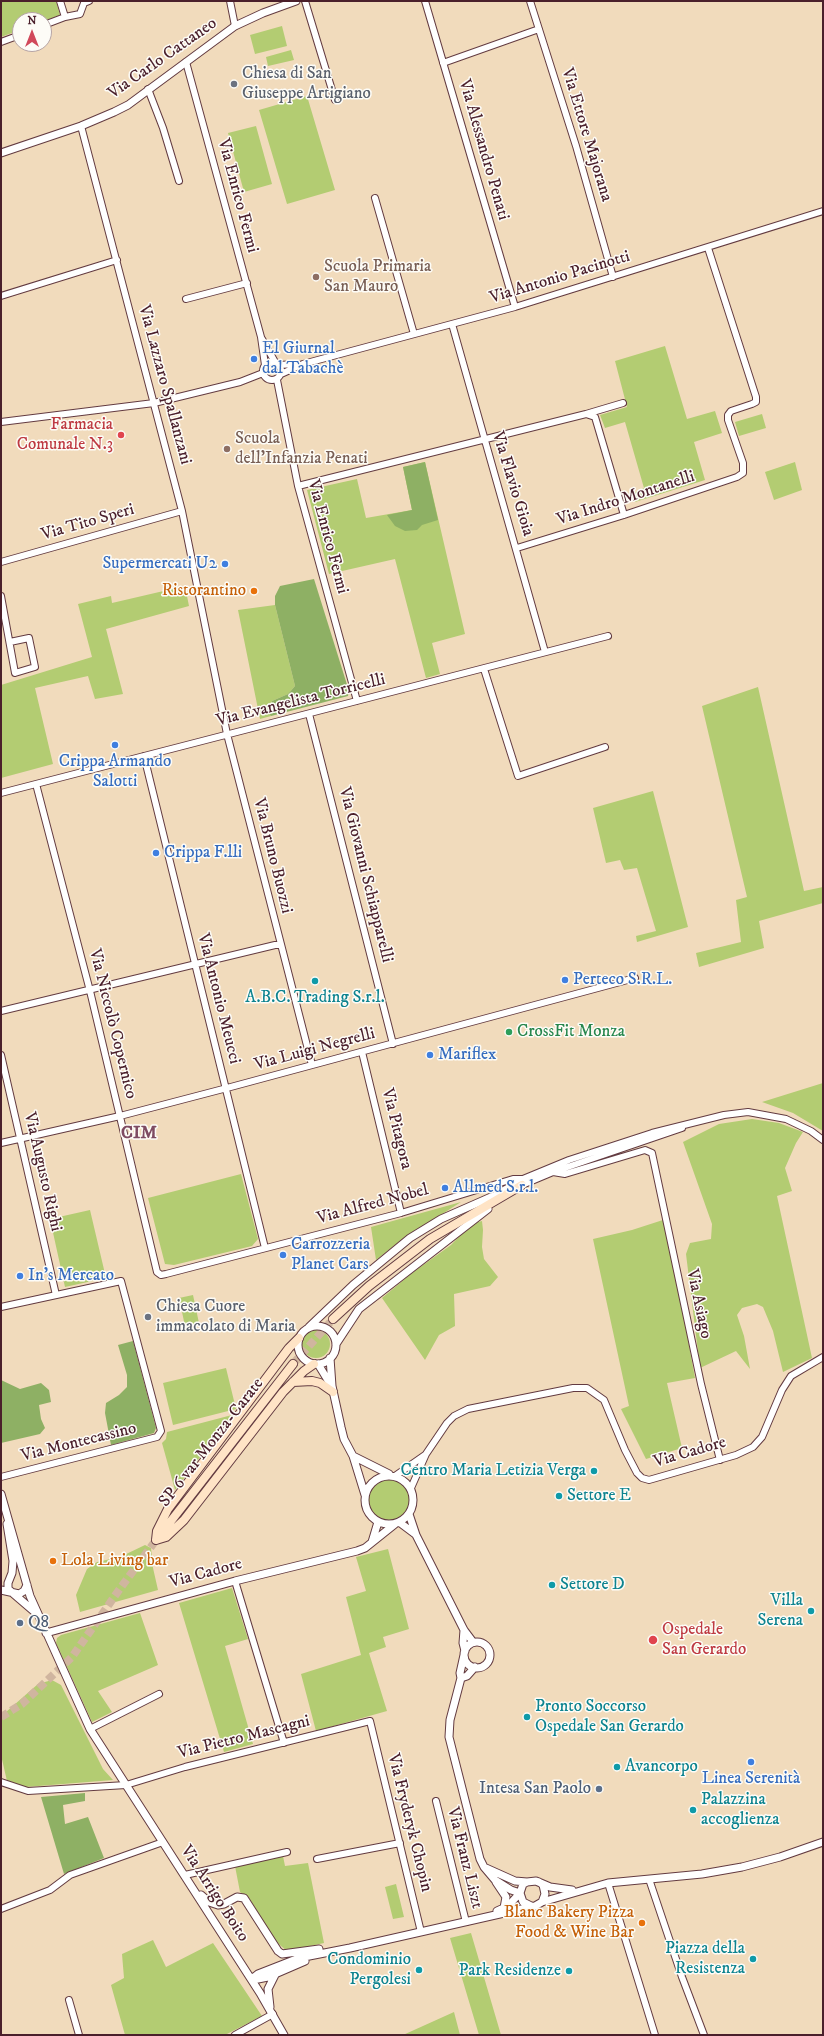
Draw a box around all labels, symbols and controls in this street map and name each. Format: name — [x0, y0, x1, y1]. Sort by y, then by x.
north arrow — [12, 12, 52, 52]
text: N — [27, 14, 37, 28]
street label: Via Carlo Cattaneo — [105, 14, 221, 104]
place label: Chiesa di San Giuseppe Artigiano — [242, 64, 371, 104]
street label: Via Ettore Majorana — [556, 66, 616, 204]
street label: Via Alessandro Penati — [453, 77, 513, 223]
marker: Chiesa di San Giuseppe Artigiano — [229, 79, 239, 89]
street label: Via Enrico Fermi — [212, 137, 262, 255]
street label: Via Antonio Pacinotti — [487, 247, 633, 309]
place label: Scuola Primaria San Mauro — [324, 257, 431, 297]
marker: Scuola Primaria San Mauro — [311, 272, 321, 282]
street label: Via Lazzaro Spallanzani — [133, 303, 195, 467]
place label: El Giurnal dal Tabachè — [262, 339, 343, 379]
marker: El Giurnal dal Tabachè — [249, 354, 259, 364]
place label: Farmacia Comunale N.3 — [17, 415, 113, 455]
place label: Scuola dell'Infanzia Penati — [235, 429, 368, 469]
street label: Via Flavio Gioia — [486, 429, 538, 539]
marker: Farmacia Comunale N.3 — [116, 430, 126, 440]
marker: Scuola dell'Infanzia Penati — [222, 444, 232, 454]
street label: Via Indro Montanelli — [554, 467, 698, 531]
street label: Via Enrico Fermi — [302, 478, 352, 596]
street label: Via Tito Speri — [39, 500, 137, 546]
place label: Supermercati U2 — [102, 554, 217, 574]
marker: Supermercati U2 — [220, 559, 230, 569]
place label: Ristorantino — [162, 581, 246, 601]
marker: Ristorantino — [249, 586, 259, 596]
street label: Via Evangelista Torricelli — [214, 670, 388, 732]
marker: Crippa Armando Salotti — [110, 740, 120, 750]
place label: Crippa Armando Salotti — [59, 752, 171, 792]
street label: Via Giovanni Schiapparelli — [333, 785, 397, 965]
street label: Via Bruno Buozzi — [248, 796, 296, 916]
place label: Crippa F.lli — [164, 843, 242, 863]
marker: Crippa F.lli — [151, 848, 161, 858]
street label: Via Antonio Meucci — [192, 932, 244, 1066]
street label: Via Niccolò Copernico — [83, 947, 141, 1101]
place label: Perteco S.R.L. — [573, 970, 672, 990]
marker: Perteco S.R.L. — [560, 975, 570, 985]
marker: A.B.C. Trading S.r.l. — [310, 976, 320, 986]
place label: A.B.C. Trading S.r.l. — [245, 988, 385, 1008]
place label: CrossFit Monza — [517, 1022, 625, 1042]
street label: Via Luigi Negrelli — [253, 1024, 377, 1076]
marker: CrossFit Monza — [504, 1027, 514, 1037]
place label: Mariflex — [438, 1045, 496, 1065]
marker: Mariflex — [425, 1050, 435, 1060]
street label: Via Pitagora — [376, 1086, 416, 1172]
street label: Via Augusto Righi — [18, 1110, 66, 1234]
district label: CIM — [121, 1123, 157, 1145]
place label: Allmed S.r.l. — [453, 1178, 538, 1198]
street label: Via Alfred Nobel — [315, 1180, 431, 1230]
marker: Allmed S.r.l. — [440, 1183, 450, 1193]
place label: Carrozzeria Planet Cars — [291, 1235, 370, 1275]
marker: Carrozzeria Planet Cars — [278, 1250, 288, 1260]
place label: In's Mercato — [28, 1266, 114, 1286]
street label: Via Asiago — [681, 1267, 715, 1341]
marker: In's Mercato — [15, 1271, 25, 1281]
place label: Chiesa Cuore immacolato di Maria — [156, 1297, 296, 1337]
marker: Chiesa Cuore immacolato di Maria — [143, 1312, 153, 1322]
street label: SP 6 var Monza-Carate — [155, 1374, 269, 1512]
street label: Via Montecassino — [19, 1419, 139, 1467]
street label: Via Cadore — [651, 1433, 729, 1473]
place label: Centro Maria Letizia Verga — [400, 1461, 586, 1481]
marker: Centro Maria Letizia Verga — [589, 1466, 599, 1476]
place label: Settore E — [567, 1486, 631, 1506]
marker: Settore E — [554, 1491, 564, 1501]
place label: Lola Living bar — [61, 1551, 168, 1571]
street label: Via Cadore — [167, 1555, 245, 1593]
marker: Lola Living bar — [48, 1556, 58, 1566]
place label: Settore D — [560, 1575, 625, 1595]
marker: Settore D — [547, 1580, 557, 1590]
place label: Villa Serena — [758, 1591, 803, 1631]
marker: Villa Serena — [806, 1606, 816, 1616]
place label: Q8 — [28, 1613, 49, 1633]
marker: Q8 — [15, 1618, 25, 1628]
place label: Ospedale San Gerardo — [662, 1620, 746, 1660]
marker: Ospedale San Gerardo — [647, 1634, 659, 1646]
place label: Pronto Soccorso Ospedale San Gerardo — [535, 1697, 684, 1737]
street label: Via Pietro Mascagni — [176, 1712, 312, 1764]
marker: Pronto Soccorso Ospedale San Gerardo — [522, 1712, 532, 1722]
street label: Via Fryderyk Chopin — [382, 1752, 436, 1894]
place label: Avancorpo — [625, 1757, 698, 1777]
marker: Linea Serenità — [746, 1757, 756, 1767]
marker: Avancorpo — [612, 1762, 622, 1772]
place label: Linea Serenità — [702, 1769, 800, 1789]
place label: Intesa San Paolo — [479, 1779, 591, 1799]
marker: Intesa San Paolo — [594, 1784, 604, 1794]
place label: Palazzina accoglienza — [701, 1790, 779, 1830]
street label: Via Franz Liszt — [442, 1805, 486, 1911]
marker: Palazzina accoglienza — [688, 1805, 698, 1815]
street label: Via Arrigo Boito — [175, 1842, 253, 1946]
place label: Blanc Bakery Pizza Food & Wine Bar — [504, 1903, 634, 1943]
marker: Blanc Bakery Pizza Food & Wine Bar — [637, 1918, 647, 1928]
place label: Piazza della Resistenza — [665, 1939, 745, 1979]
place label: Condominio Pergolesi — [327, 1950, 411, 1990]
marker: Piazza della Resistenza — [748, 1954, 758, 1964]
place label: Park Residenze — [458, 1961, 561, 1981]
marker: Condominio Pergolesi — [414, 1965, 424, 1975]
marker: Park Residenze — [564, 1966, 574, 1976]

